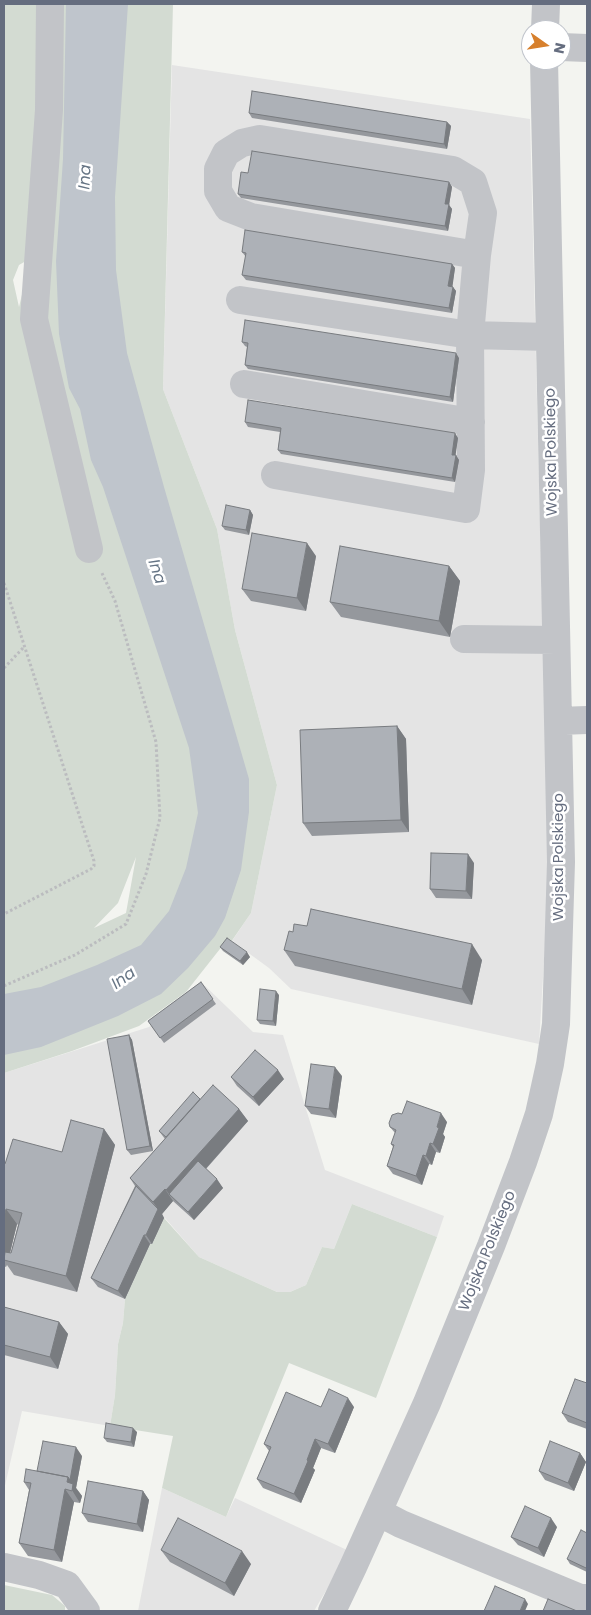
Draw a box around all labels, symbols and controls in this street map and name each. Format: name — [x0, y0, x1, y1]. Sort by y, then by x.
north arrow — [521, 20, 571, 70]
text: N — [549, 41, 571, 56]
water label: Ina — [76, 164, 96, 190]
street label: Wojska Polskiego — [542, 388, 562, 516]
water label: Ina — [143, 557, 169, 587]
street label: Wojska Polskiego — [550, 793, 568, 921]
water label: Ina — [108, 964, 140, 994]
street label: Wojska Polskiego — [456, 1188, 520, 1314]

